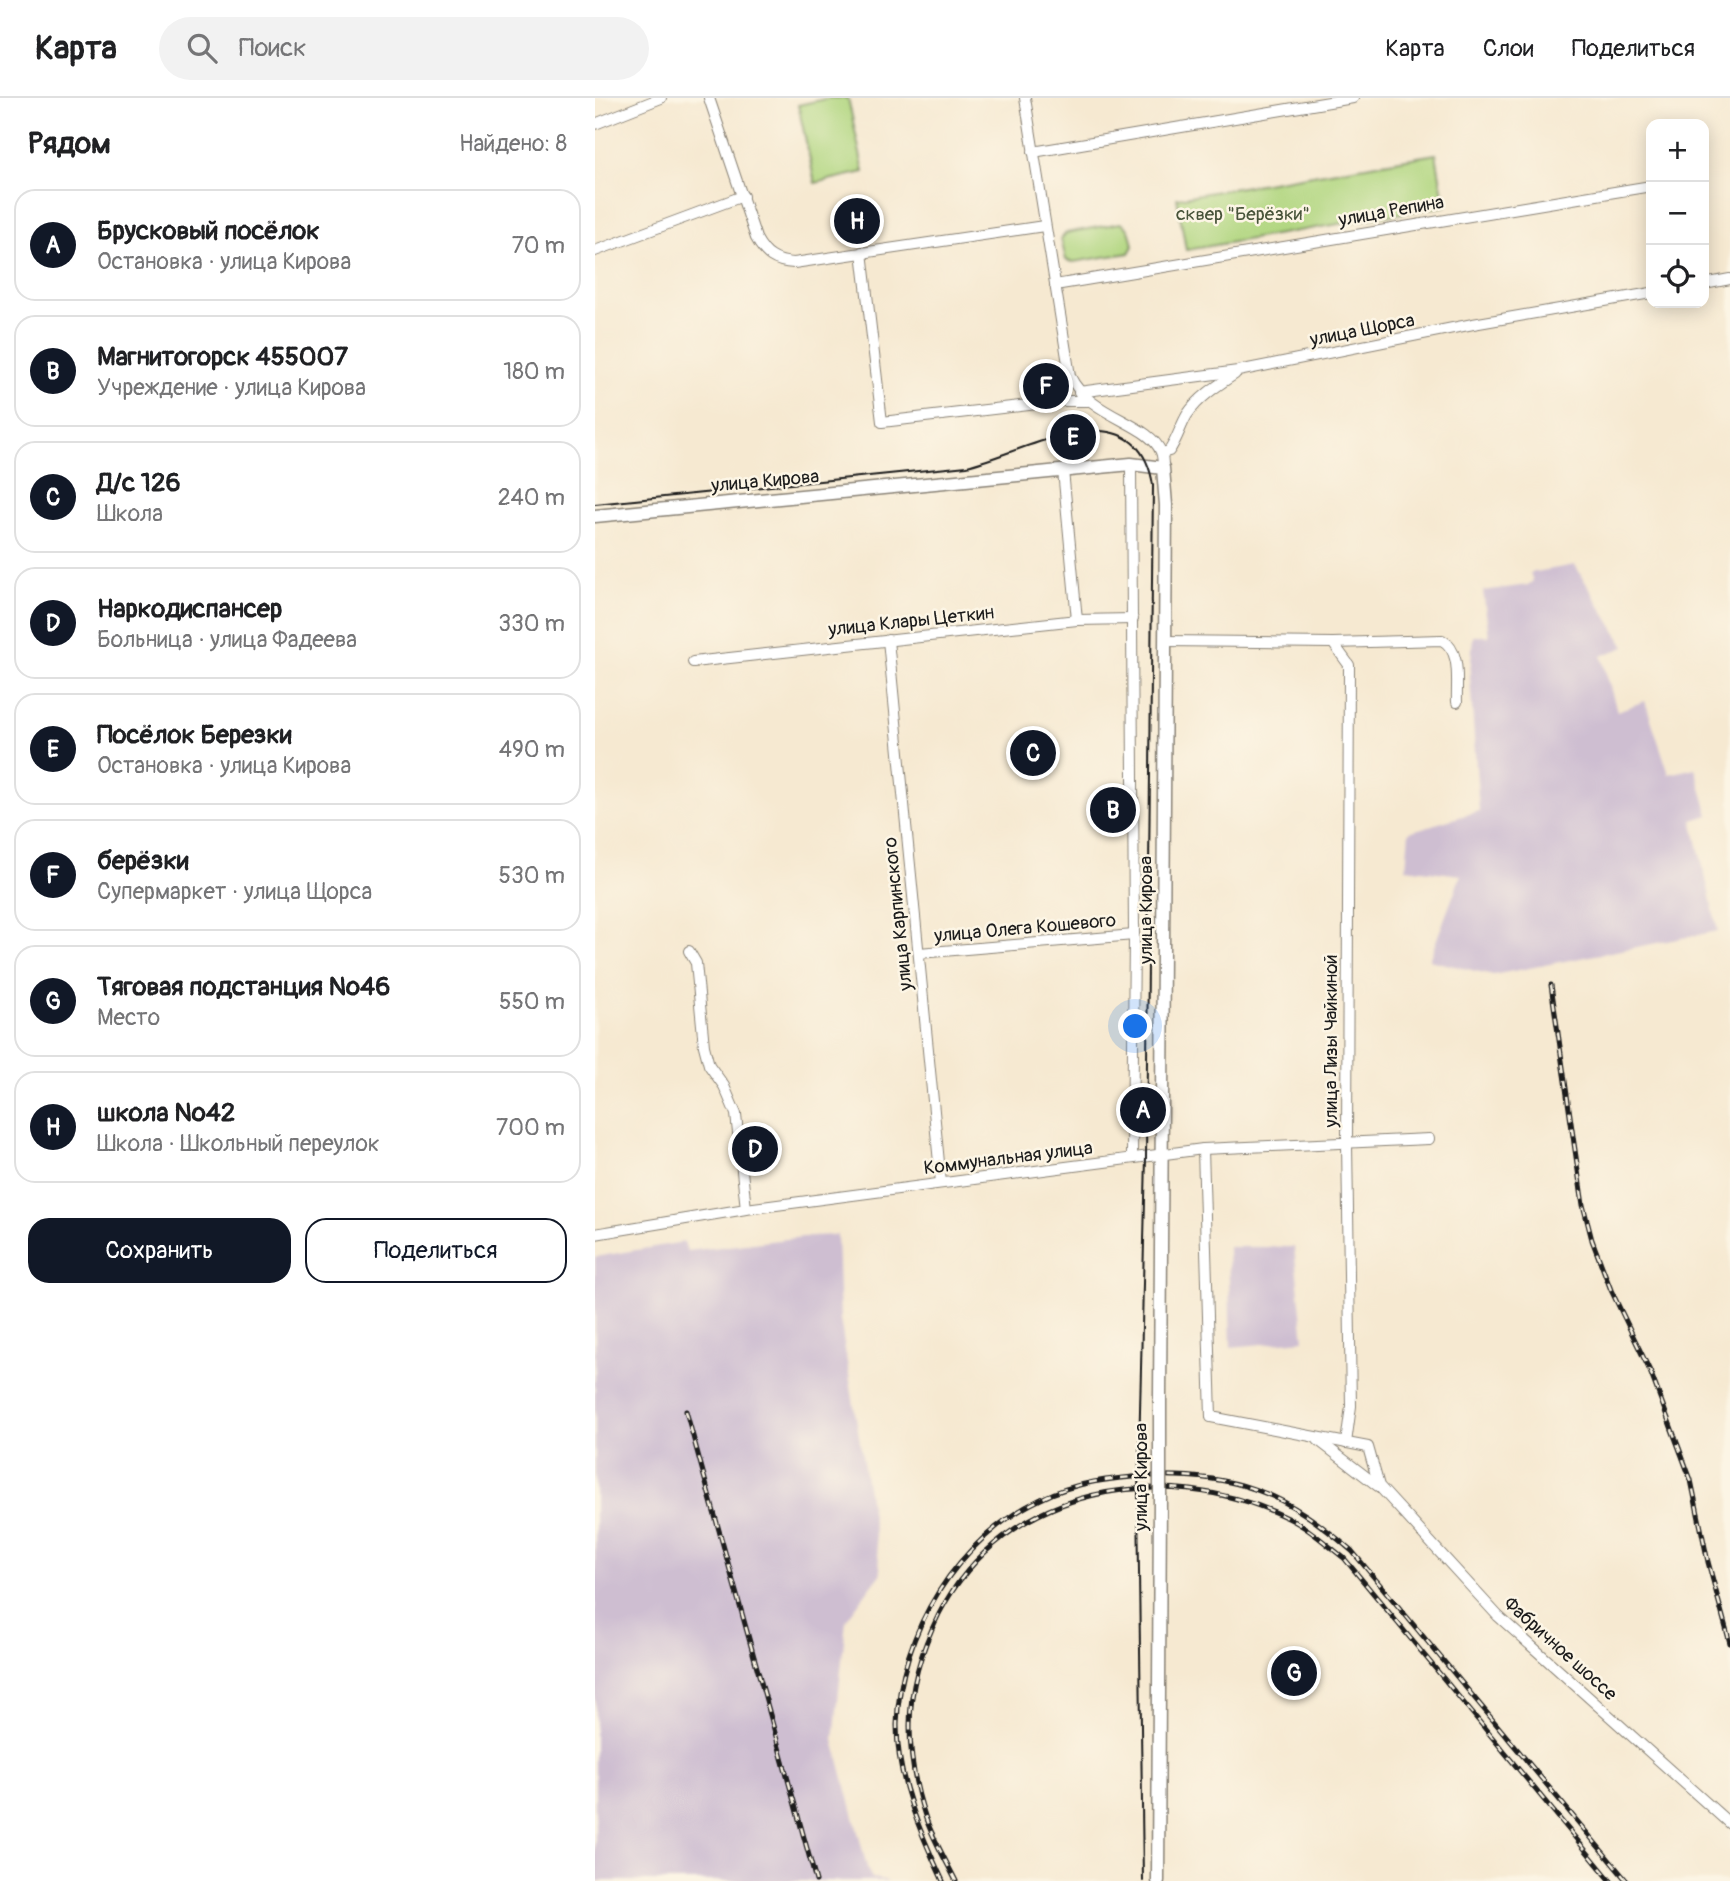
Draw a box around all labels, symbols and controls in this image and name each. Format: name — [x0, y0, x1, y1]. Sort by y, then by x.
search box — [159, 17, 649, 80]
text: Карта — [35, 28, 117, 69]
icon: search — [183, 29, 221, 67]
text: Поиск — [239, 32, 307, 64]
text: Карта — [1385, 34, 1445, 63]
text: Слои — [1483, 34, 1534, 63]
text: Поделиться — [1572, 34, 1695, 63]
map controls — [1646, 119, 1709, 308]
button: + — [1646, 119, 1709, 182]
text: Рядом — [28, 125, 111, 162]
text: Найдено: 8 — [459, 129, 567, 158]
button: − — [1646, 182, 1709, 245]
street label: улица Репина — [1336, 190, 1446, 232]
pin: H — [834, 195, 880, 247]
park label: сквер "Берёзки" — [1176, 202, 1310, 226]
text: Брусковый посёлок — [97, 215, 320, 247]
text: A — [46, 231, 60, 260]
text: 70 m — [512, 231, 565, 260]
button: locate — [1646, 245, 1709, 308]
text: Остановка · улица Кирова — [97, 247, 351, 276]
street label: улица Щорса — [1307, 308, 1417, 352]
text: Магнитогорск 455007 — [97, 341, 348, 373]
text: B — [46, 357, 60, 386]
text: 180 m — [503, 357, 565, 386]
pin: F — [1023, 360, 1069, 412]
text: Учреждение · улица Кирова — [97, 373, 366, 402]
pin: E — [1050, 411, 1096, 463]
street label: улица Кирова — [709, 464, 820, 498]
text: Д/с 126 — [97, 467, 181, 499]
text: C — [46, 483, 60, 512]
text: 240 m — [498, 483, 565, 512]
text: Школа — [97, 499, 163, 528]
text: Наркодиспансер — [97, 593, 282, 625]
street label: улица Клары Цеткин — [826, 600, 995, 642]
text: D — [46, 609, 60, 638]
text: 330 m — [498, 609, 565, 638]
text: Больница · улица Фадеева — [97, 625, 357, 654]
text: Посёлок Березки — [97, 719, 292, 751]
pin: C — [1010, 727, 1056, 779]
text: E — [47, 735, 59, 764]
text: 490 m — [499, 735, 565, 764]
text: Остановка · улица Кирова — [97, 751, 351, 780]
pin: B — [1090, 784, 1136, 836]
street label: улица Карпинского — [878, 836, 918, 993]
text: берёзки — [97, 845, 189, 877]
street label: улица Кирова — [1134, 856, 1158, 965]
text: F — [46, 861, 60, 890]
text: 530 m — [499, 861, 565, 890]
text: Супермаркет · улица Щорса — [97, 877, 372, 906]
street label: улица Олега Кошевого — [932, 908, 1117, 948]
street label: улица Лизы Чайкиной — [1319, 954, 1343, 1129]
text: Тяговая подстанция №46 — [97, 971, 390, 1003]
text: G — [45, 987, 61, 1016]
text: 550 m — [499, 987, 565, 1016]
text: Место — [97, 1003, 160, 1032]
your location — [1118, 1009, 1152, 1043]
pin: A — [1120, 1084, 1166, 1136]
text: школа №42 — [97, 1097, 235, 1129]
text: H — [46, 1113, 60, 1142]
text: 700 m — [496, 1113, 565, 1142]
pin: D — [732, 1123, 778, 1175]
text: Школа · Школьный переулок — [97, 1129, 380, 1158]
street label: Коммунальная улица — [922, 1136, 1094, 1180]
button: Сохранить — [28, 1218, 291, 1283]
button: Поделиться — [305, 1218, 567, 1283]
street label: улица Кирова — [1129, 1423, 1153, 1532]
street label: Фабричное шоссе — [1499, 1592, 1622, 1706]
pin: G — [1271, 1647, 1317, 1699]

